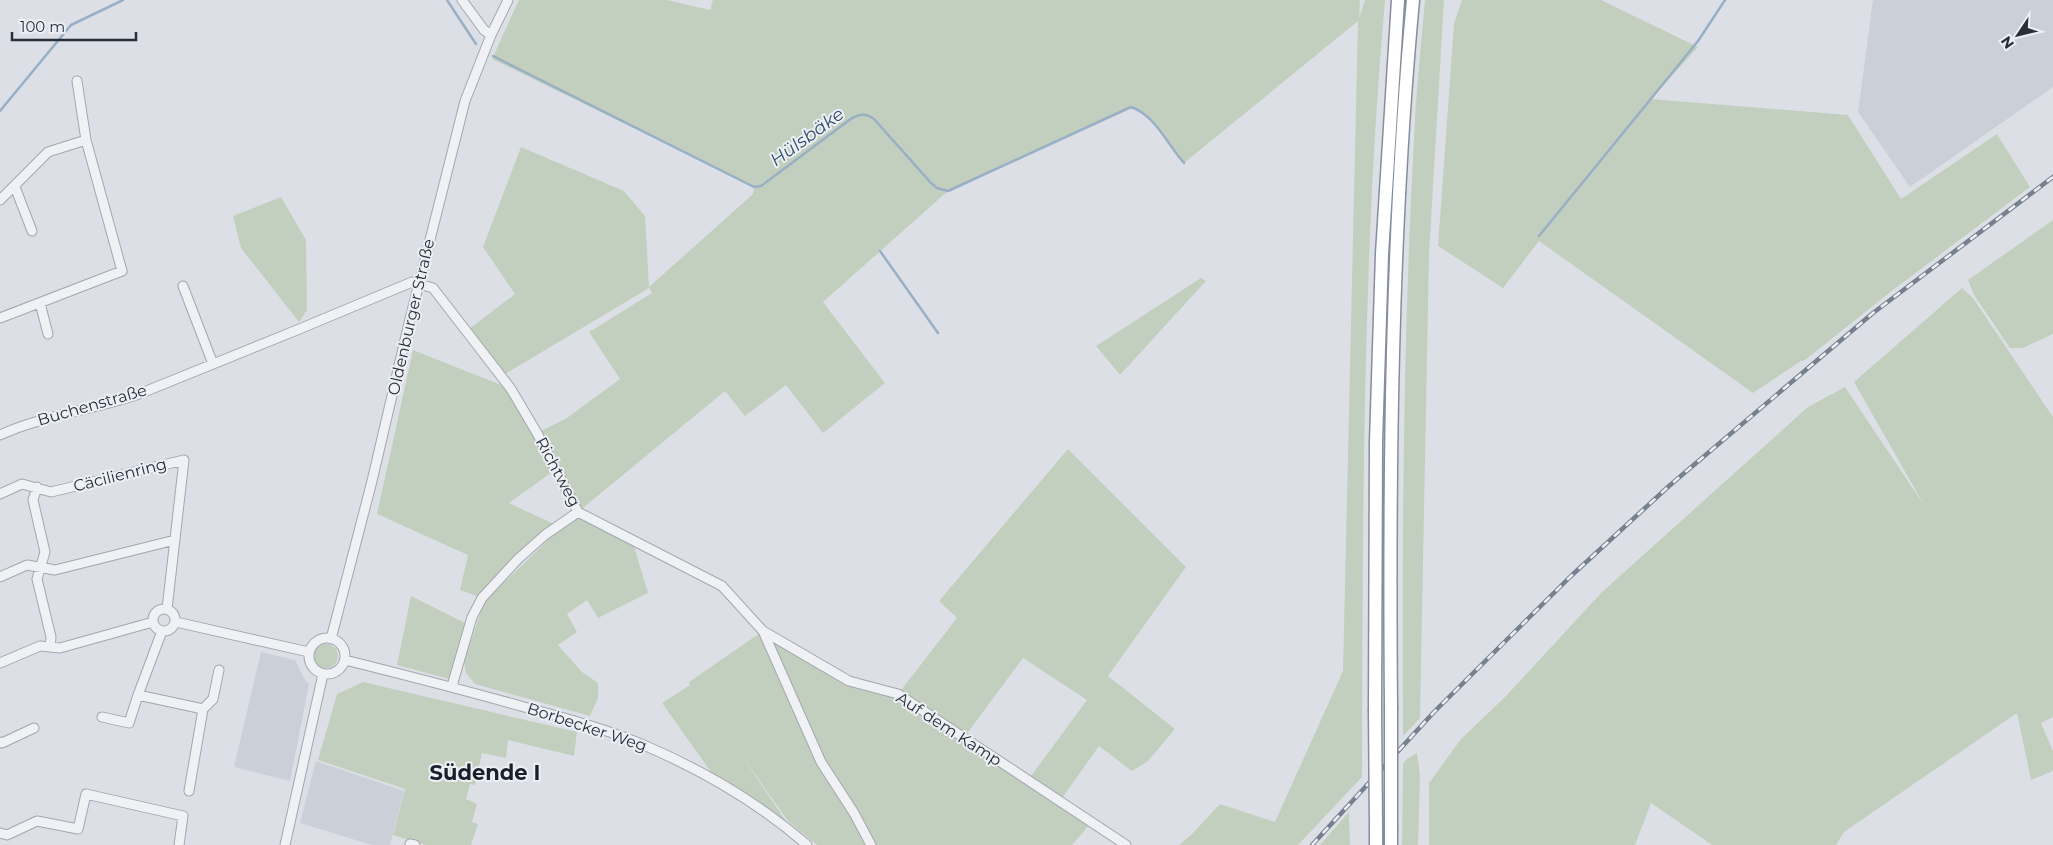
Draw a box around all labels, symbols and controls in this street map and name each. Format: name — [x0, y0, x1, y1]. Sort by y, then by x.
scale bar — [12, 10, 136, 42]
north arrow — [1993, 10, 2043, 60]
text: 100 m — [20, 17, 65, 36]
text: N — [1997, 33, 2018, 52]
water label: Hülsbäke — [766, 103, 848, 171]
street label: Oldenburger Straße — [384, 237, 438, 397]
street label: Buchenstraße — [35, 380, 149, 430]
street label: Richtweg — [532, 434, 584, 510]
street label: Cäcilienring — [71, 454, 169, 496]
street label: Auf dem Kamp — [893, 688, 1005, 770]
street label: Borbecker Weg — [525, 699, 649, 755]
district label: Südende I — [430, 760, 540, 785]

